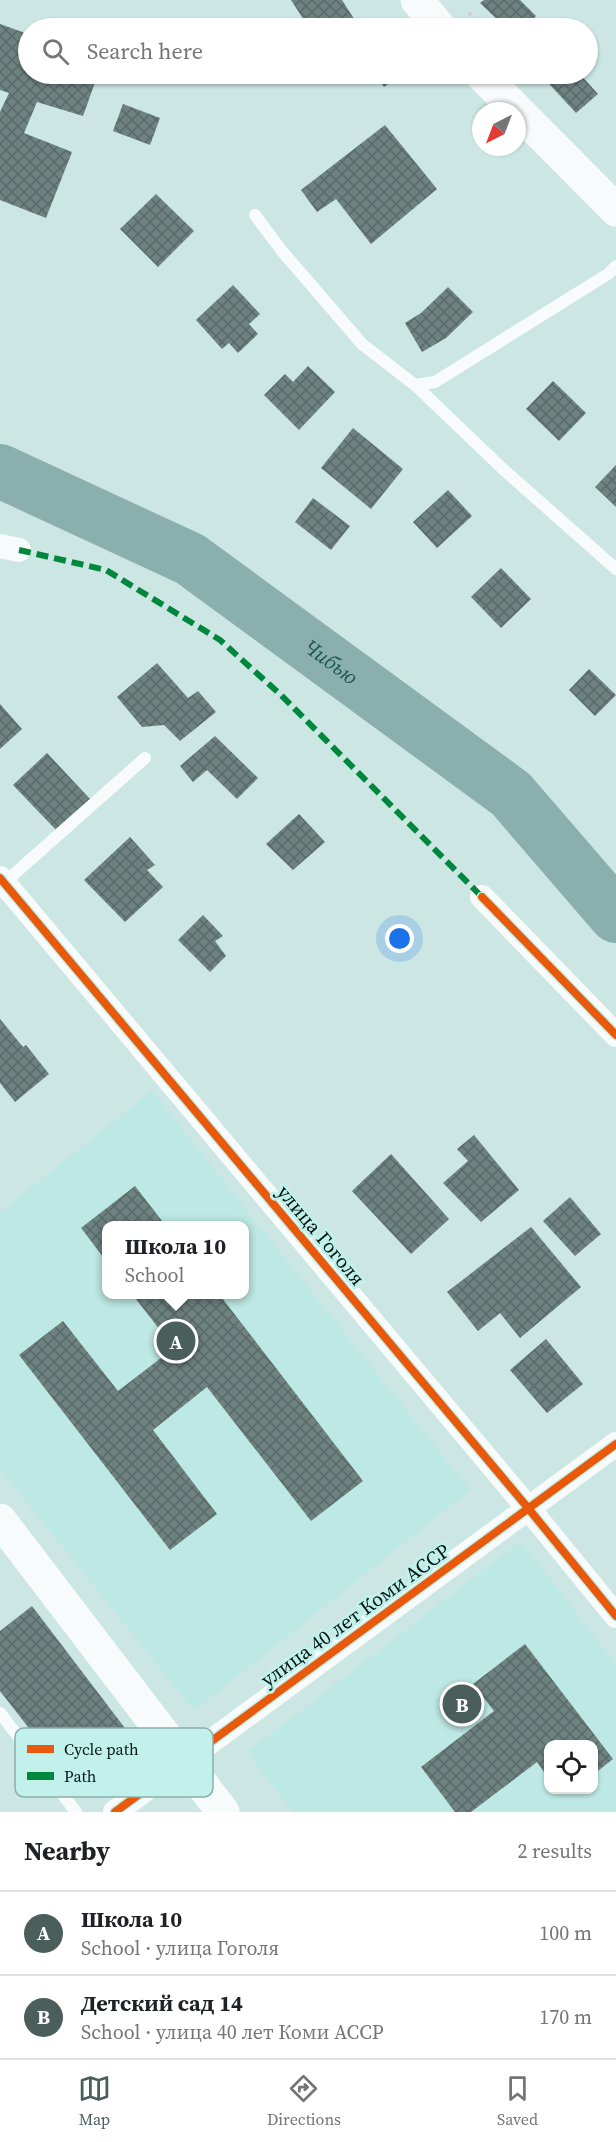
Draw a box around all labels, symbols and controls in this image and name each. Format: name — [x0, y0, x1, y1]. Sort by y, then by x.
search box — [18, 18, 598, 84]
icon: search — [39, 35, 72, 68]
text: Search here — [87, 36, 203, 66]
north arrow — [472, 102, 526, 156]
water label: Чибью — [298, 632, 364, 691]
your location — [385, 924, 414, 953]
street label: улица Гоголя — [271, 1179, 371, 1291]
popup — [102, 1221, 249, 1299]
text: Школа 10 — [125, 1231, 226, 1261]
text: School — [125, 1261, 184, 1289]
pin: A — [156, 1318, 195, 1364]
street label: улица 40 лет Коми АССР — [255, 1537, 456, 1693]
pin: B — [442, 1682, 482, 1726]
legend — [15, 1728, 213, 1797]
text: Cycle path — [64, 1738, 139, 1760]
map controls — [544, 1740, 598, 1794]
button: locate — [544, 1740, 598, 1794]
text: Path — [64, 1765, 97, 1787]
text: Nearby — [24, 1833, 110, 1869]
text: 2 results — [517, 1837, 592, 1865]
text: Школа 10 — [81, 1904, 182, 1934]
text: A — [37, 1919, 50, 1947]
text: 100 m — [539, 1919, 592, 1947]
text: School · улица Гоголя — [81, 1934, 279, 1962]
text: Детский сад 14 — [81, 1988, 243, 2018]
text: B — [37, 2003, 50, 2031]
text: 170 m — [539, 2003, 592, 2031]
text: School · улица 40 лет Коми АССР — [81, 2018, 384, 2046]
tab: Map — [78, 2072, 111, 2130]
tab: Directions — [267, 2072, 341, 2130]
tab: Saved — [497, 2072, 538, 2130]

